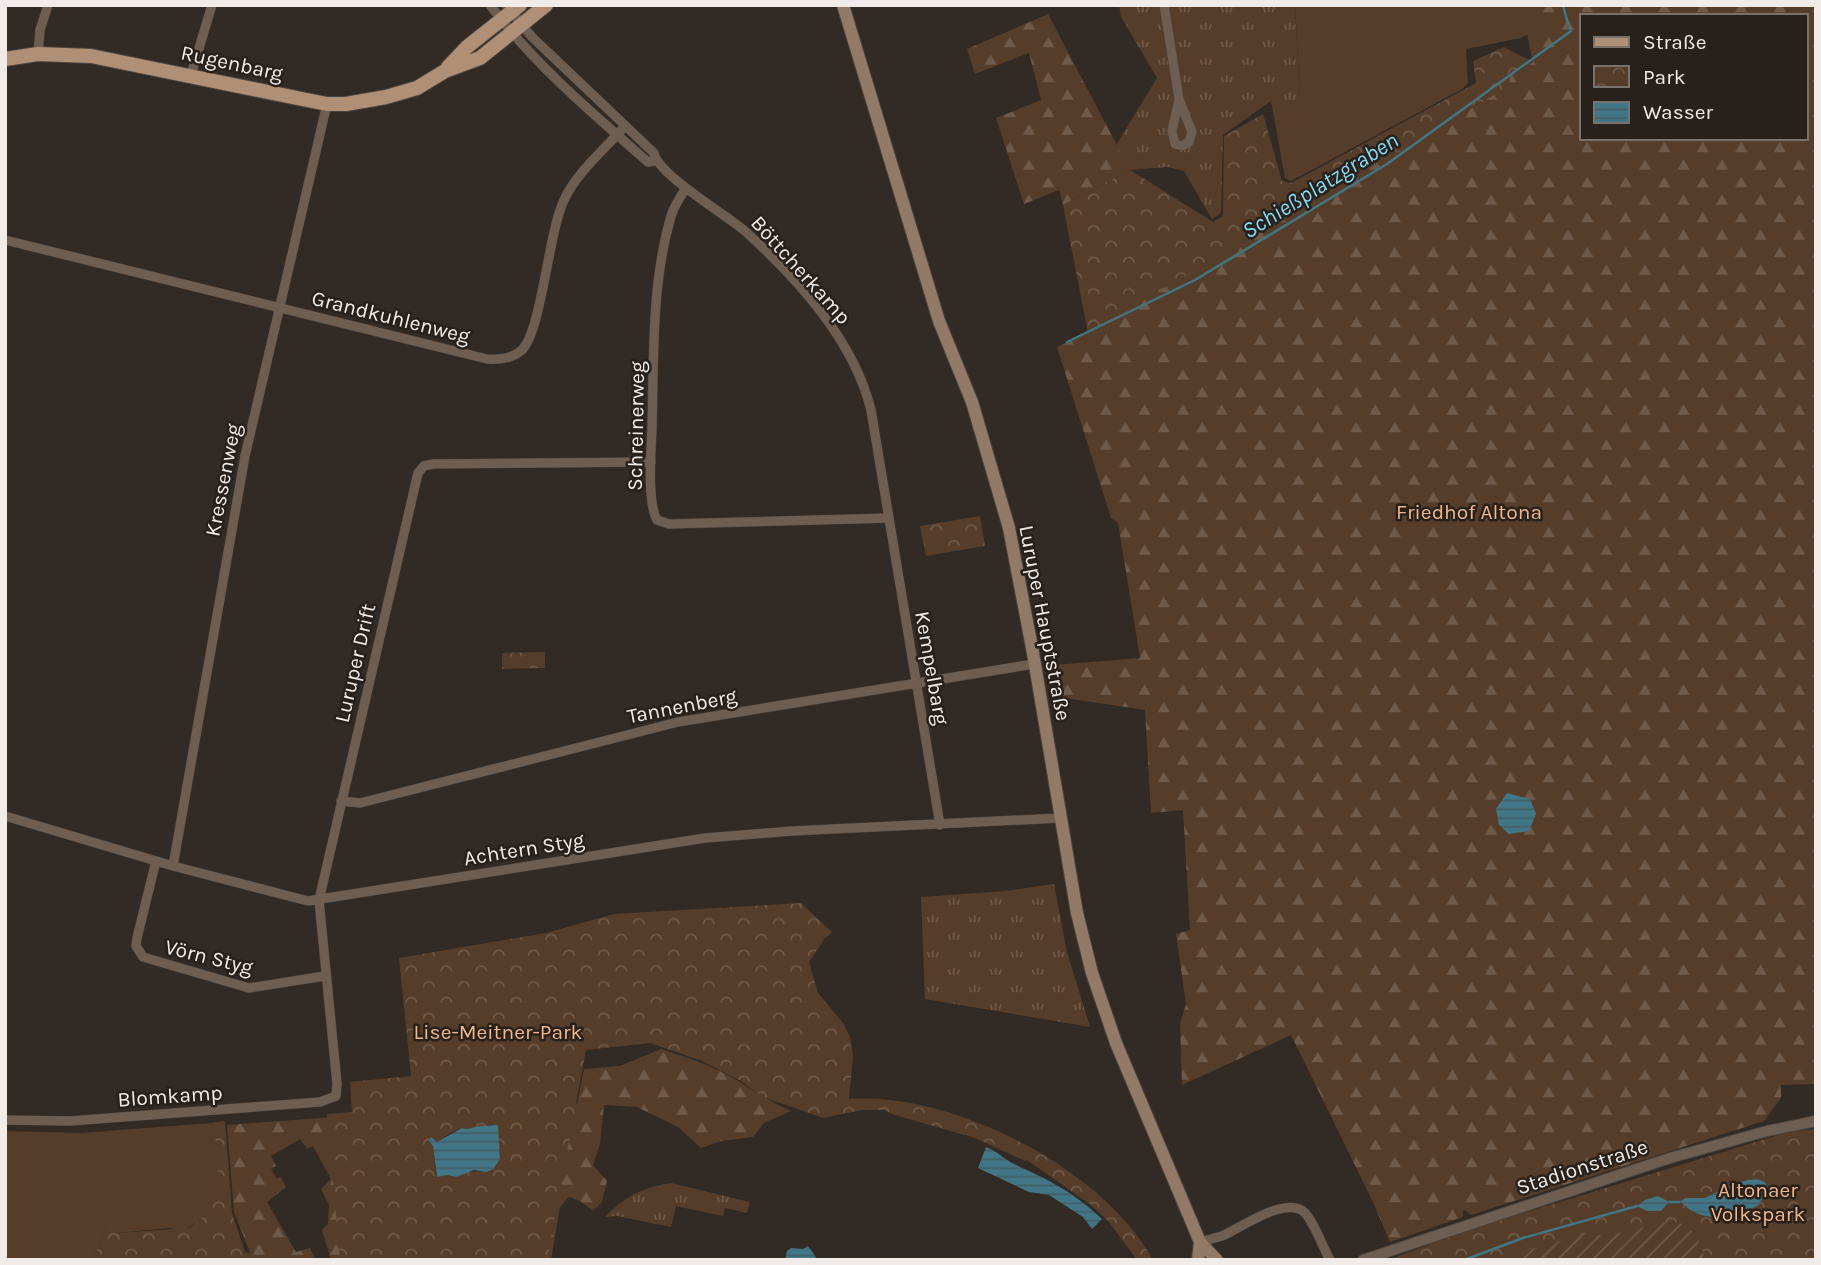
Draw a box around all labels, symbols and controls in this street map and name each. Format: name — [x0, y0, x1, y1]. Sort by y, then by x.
legend — [1580, 14, 1807, 140]
text: Straße — [1643, 30, 1706, 54]
street label: Rugenbarg — [179, 40, 285, 86]
text: Park — [1643, 65, 1686, 89]
text: Wasser — [1643, 100, 1714, 124]
water label: Schießplatzgraben — [1237, 127, 1403, 244]
street label: Böttcherkamp — [746, 211, 856, 329]
street label: Grandkuhlenweg — [309, 286, 473, 348]
street label: Schreinerweg — [623, 361, 649, 491]
street label: Kressenweg — [200, 421, 246, 538]
park label: Friedhof Altona — [1396, 500, 1542, 524]
street label: Luruper Hauptstraße — [1014, 523, 1076, 723]
street label: Luruper Drift — [330, 601, 380, 725]
street label: Kempelbarg — [910, 609, 954, 727]
street label: Tannenberg — [625, 684, 739, 728]
street label: Achtern Styg — [462, 828, 586, 870]
street label: Vörn Styg — [162, 934, 256, 980]
park label: Lise-Meitner-Park — [414, 1020, 583, 1044]
street label: Blomkamp — [117, 1080, 223, 1112]
street label: Stadionstraße — [1513, 1134, 1651, 1200]
park label: Altonaer Volkspark — [1711, 1178, 1805, 1226]

